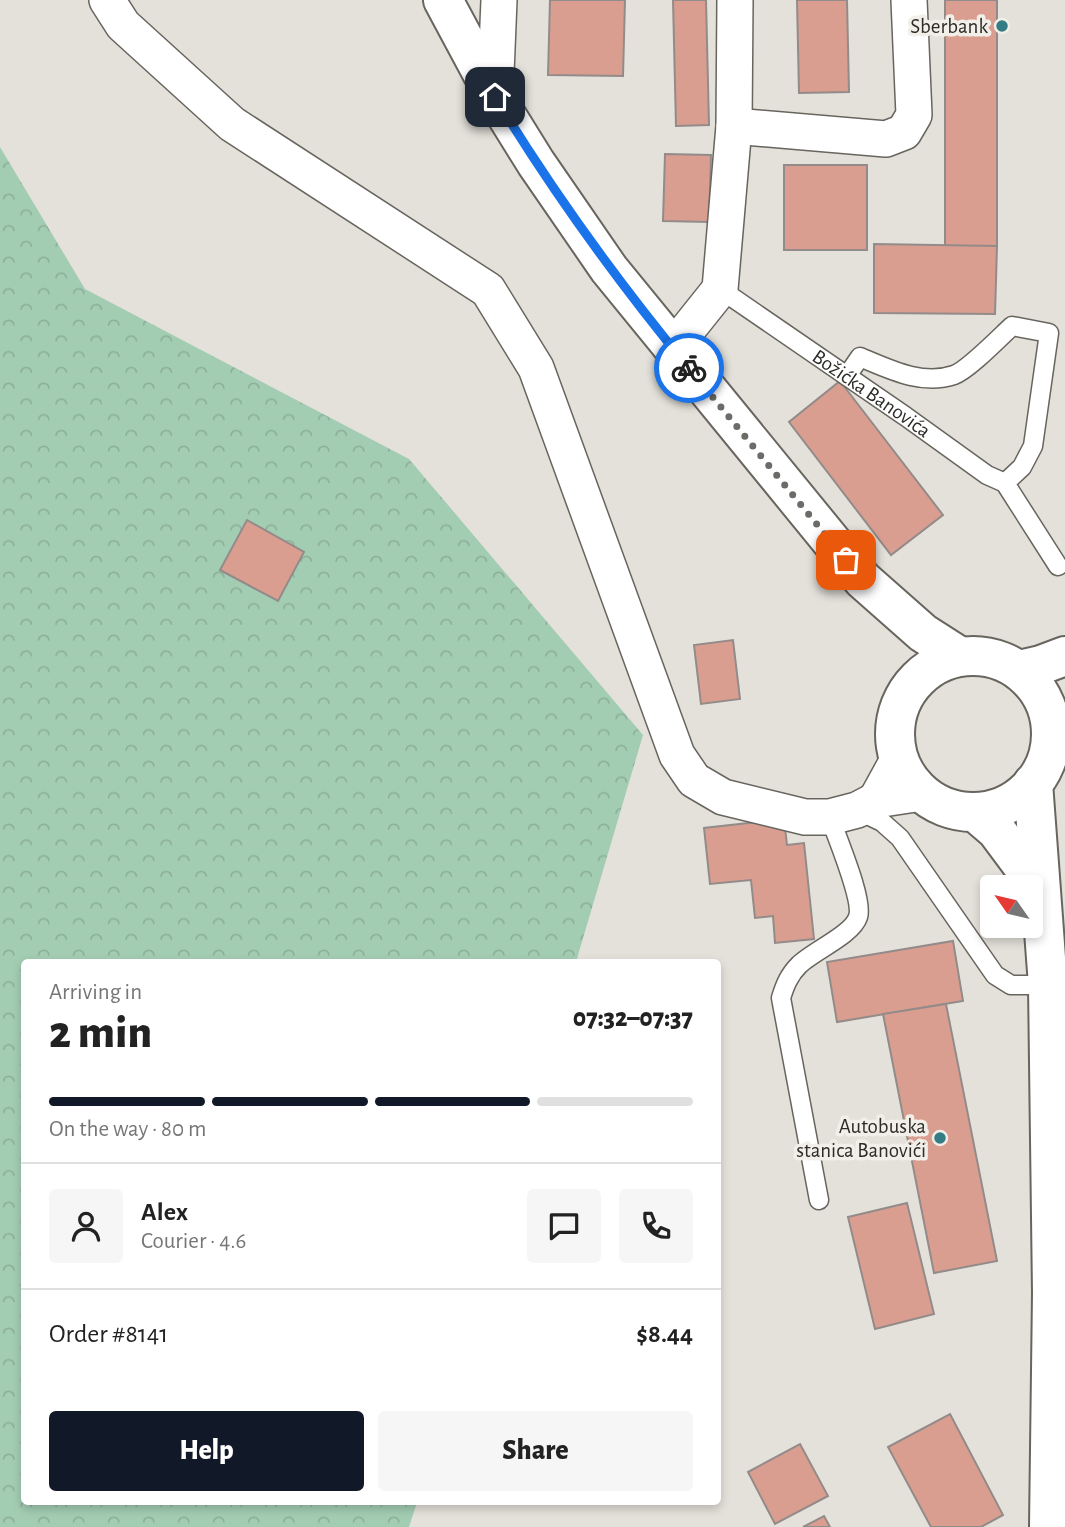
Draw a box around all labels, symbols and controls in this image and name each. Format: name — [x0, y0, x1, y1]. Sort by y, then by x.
place label: Sberbank — [910, 16, 988, 37]
marker: Sberbank — [994, 18, 1010, 34]
pin — [465, 67, 525, 127]
icon: home — [476, 78, 514, 116]
courier — [654, 333, 724, 403]
street label: Božićka Banovića — [809, 345, 935, 442]
icon: bike — [670, 349, 708, 387]
pin — [816, 530, 876, 590]
icon: bag — [827, 541, 865, 579]
north arrow — [980, 875, 1043, 938]
map controls — [980, 875, 1043, 938]
text: Arriving in — [49, 981, 142, 1004]
text: 07:32–07:37 — [573, 1005, 693, 1031]
text: 2 min — [49, 1010, 152, 1056]
place label: Autobuska stanica Banovići — [796, 1116, 926, 1161]
text: On the way · 80 m — [49, 1118, 206, 1141]
marker: Autobuska stanica Banovići — [932, 1130, 948, 1146]
button: person — [49, 1189, 123, 1263]
button: chat — [527, 1189, 601, 1263]
button: phone — [619, 1189, 693, 1263]
text: Alex — [141, 1199, 188, 1225]
text: Courier · 4.6 — [141, 1230, 246, 1253]
text: Order #8141 — [49, 1321, 168, 1347]
text: $8.44 — [636, 1321, 693, 1347]
button: Help — [49, 1411, 364, 1491]
button: Share — [378, 1411, 693, 1491]

